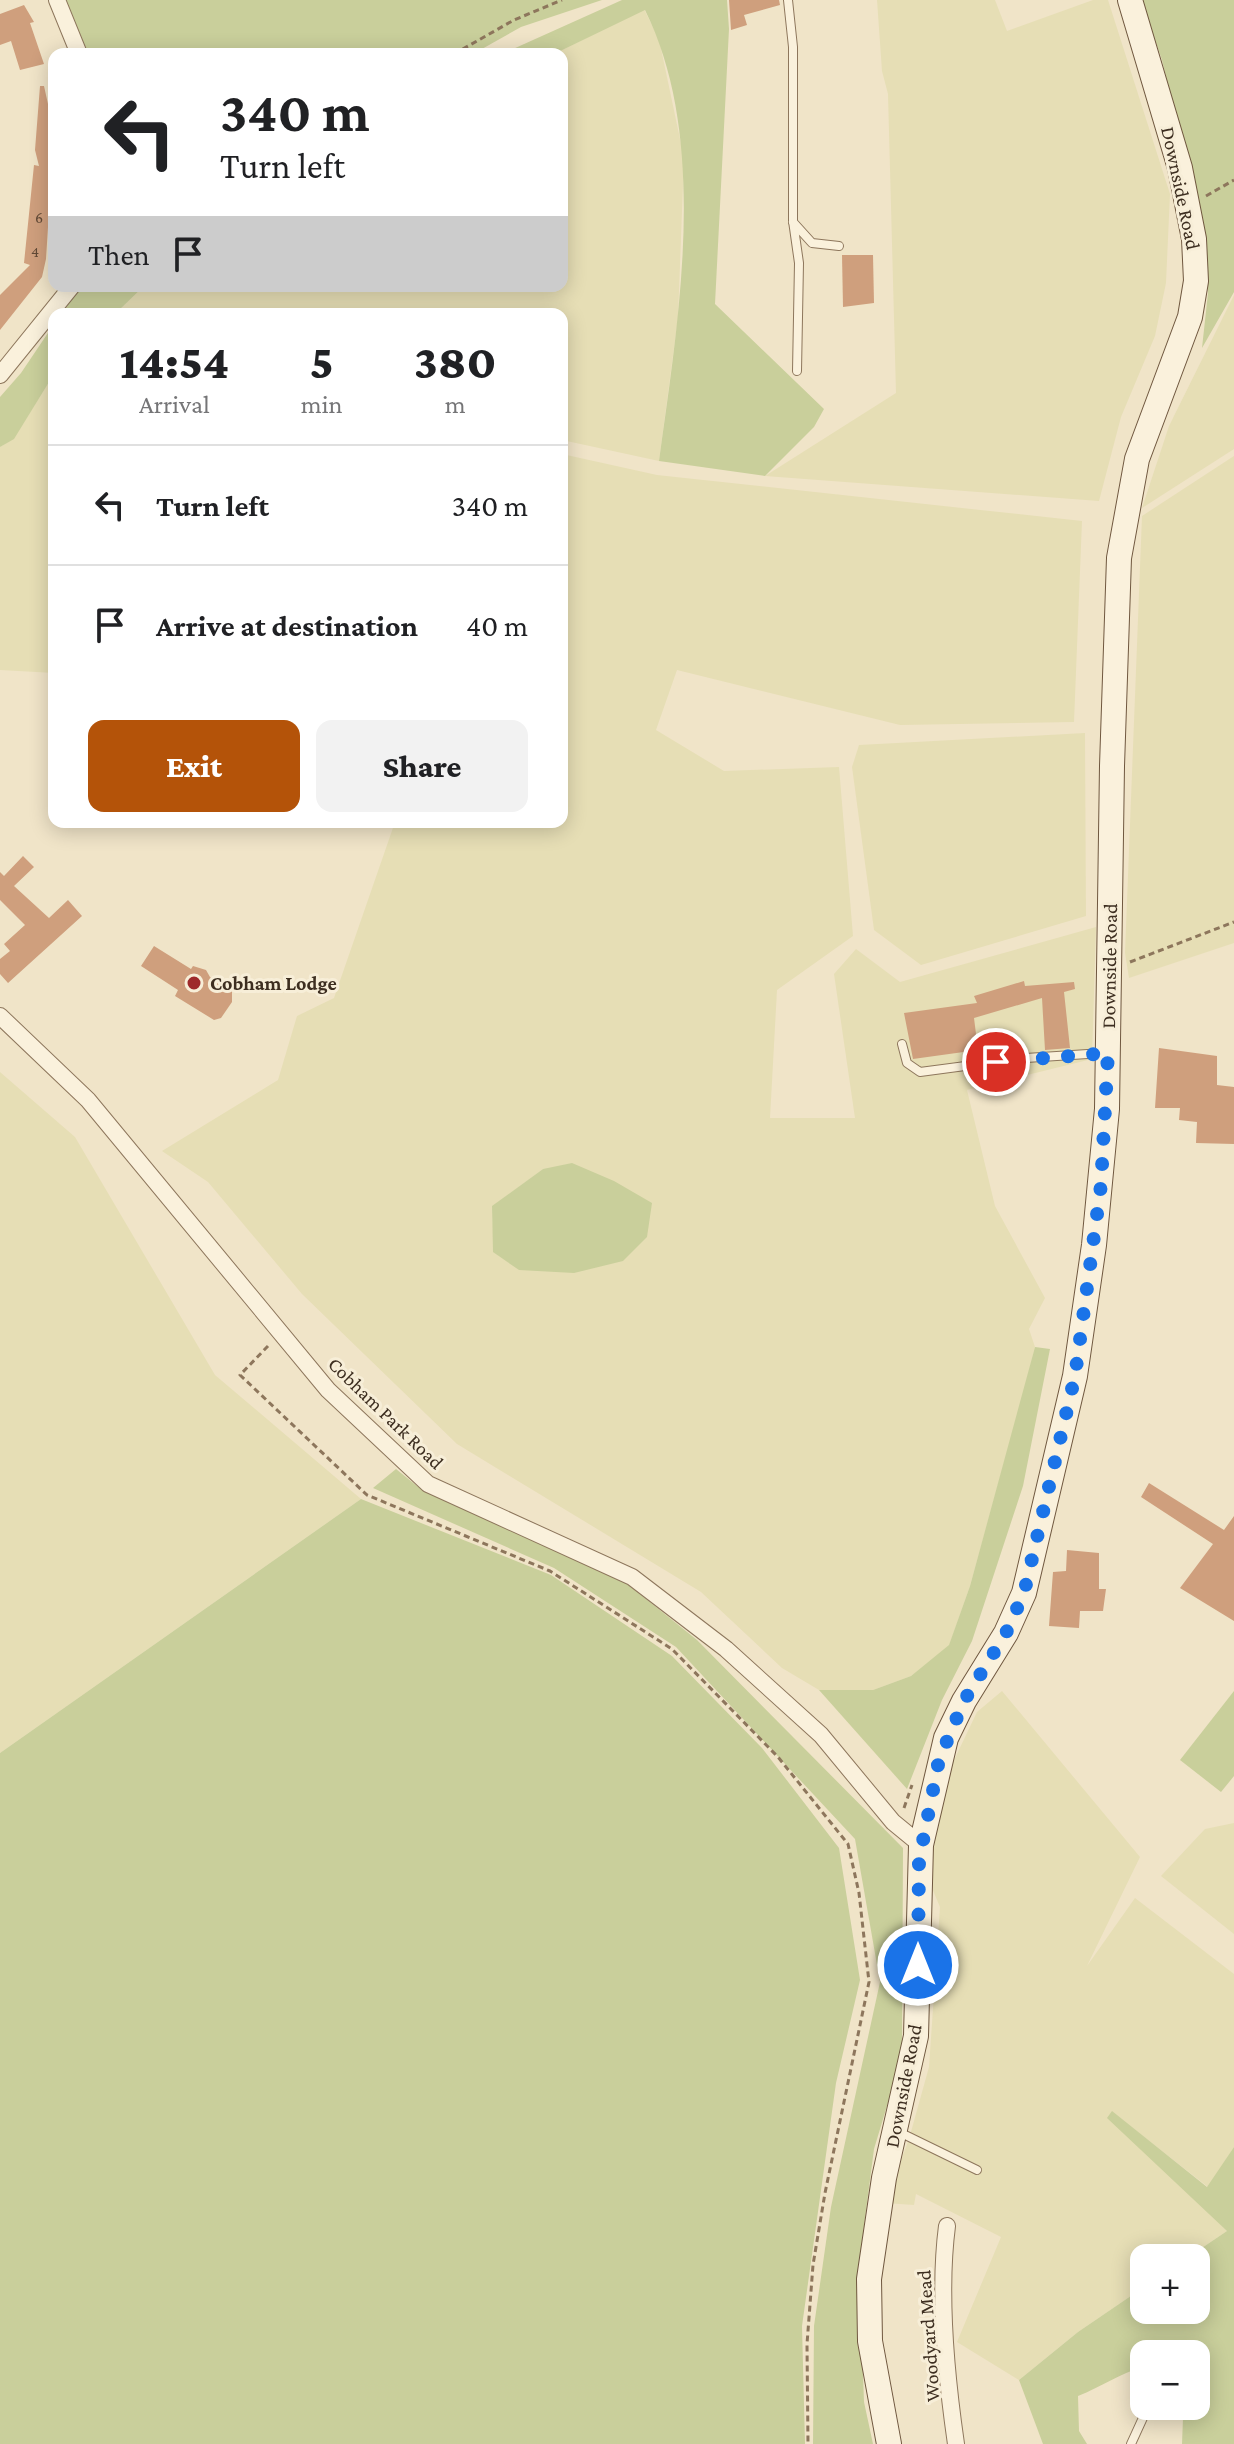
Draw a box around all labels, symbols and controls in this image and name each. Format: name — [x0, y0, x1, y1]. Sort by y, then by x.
icon: left — [88, 80, 192, 184]
text: 340 m — [220, 81, 370, 143]
street label: Downside Road — [1157, 124, 1205, 252]
text: Turn left — [220, 146, 345, 186]
house number: 6 — [35, 209, 43, 226]
icon: arrive — [166, 232, 210, 276]
text: Then — [88, 238, 150, 271]
house number: 4 — [31, 243, 39, 260]
text: 14:54 — [120, 335, 229, 388]
text: 5 — [310, 335, 334, 388]
text: 380 — [414, 335, 496, 388]
text: Arrival — [139, 390, 210, 419]
text: min — [301, 390, 342, 419]
text: m — [445, 390, 466, 419]
icon: left — [88, 483, 132, 527]
text: Turn left — [156, 489, 269, 522]
text: 340 m — [452, 489, 528, 522]
icon: arrive — [88, 603, 132, 647]
text: Arrive at destination — [156, 609, 418, 642]
text: 40 m — [466, 609, 528, 642]
button: Exit — [88, 720, 300, 812]
button: Share — [316, 720, 528, 812]
street label: Downside Road — [1097, 903, 1121, 1029]
place label: Cobham Lodge — [210, 972, 337, 994]
marker: Cobham Lodge — [185, 974, 203, 992]
pin — [962, 1028, 1030, 1096]
icon: arrive — [974, 1040, 1018, 1084]
street label: Cobham Park Road — [324, 1352, 448, 1474]
position arrow — [876, 1923, 960, 2007]
street label: Downside Road — [880, 2022, 926, 2150]
map controls — [1130, 2244, 1210, 2420]
button: + — [1130, 2244, 1210, 2324]
street label: Woodyard Mead — [912, 2269, 945, 2403]
button: − — [1130, 2340, 1210, 2420]

